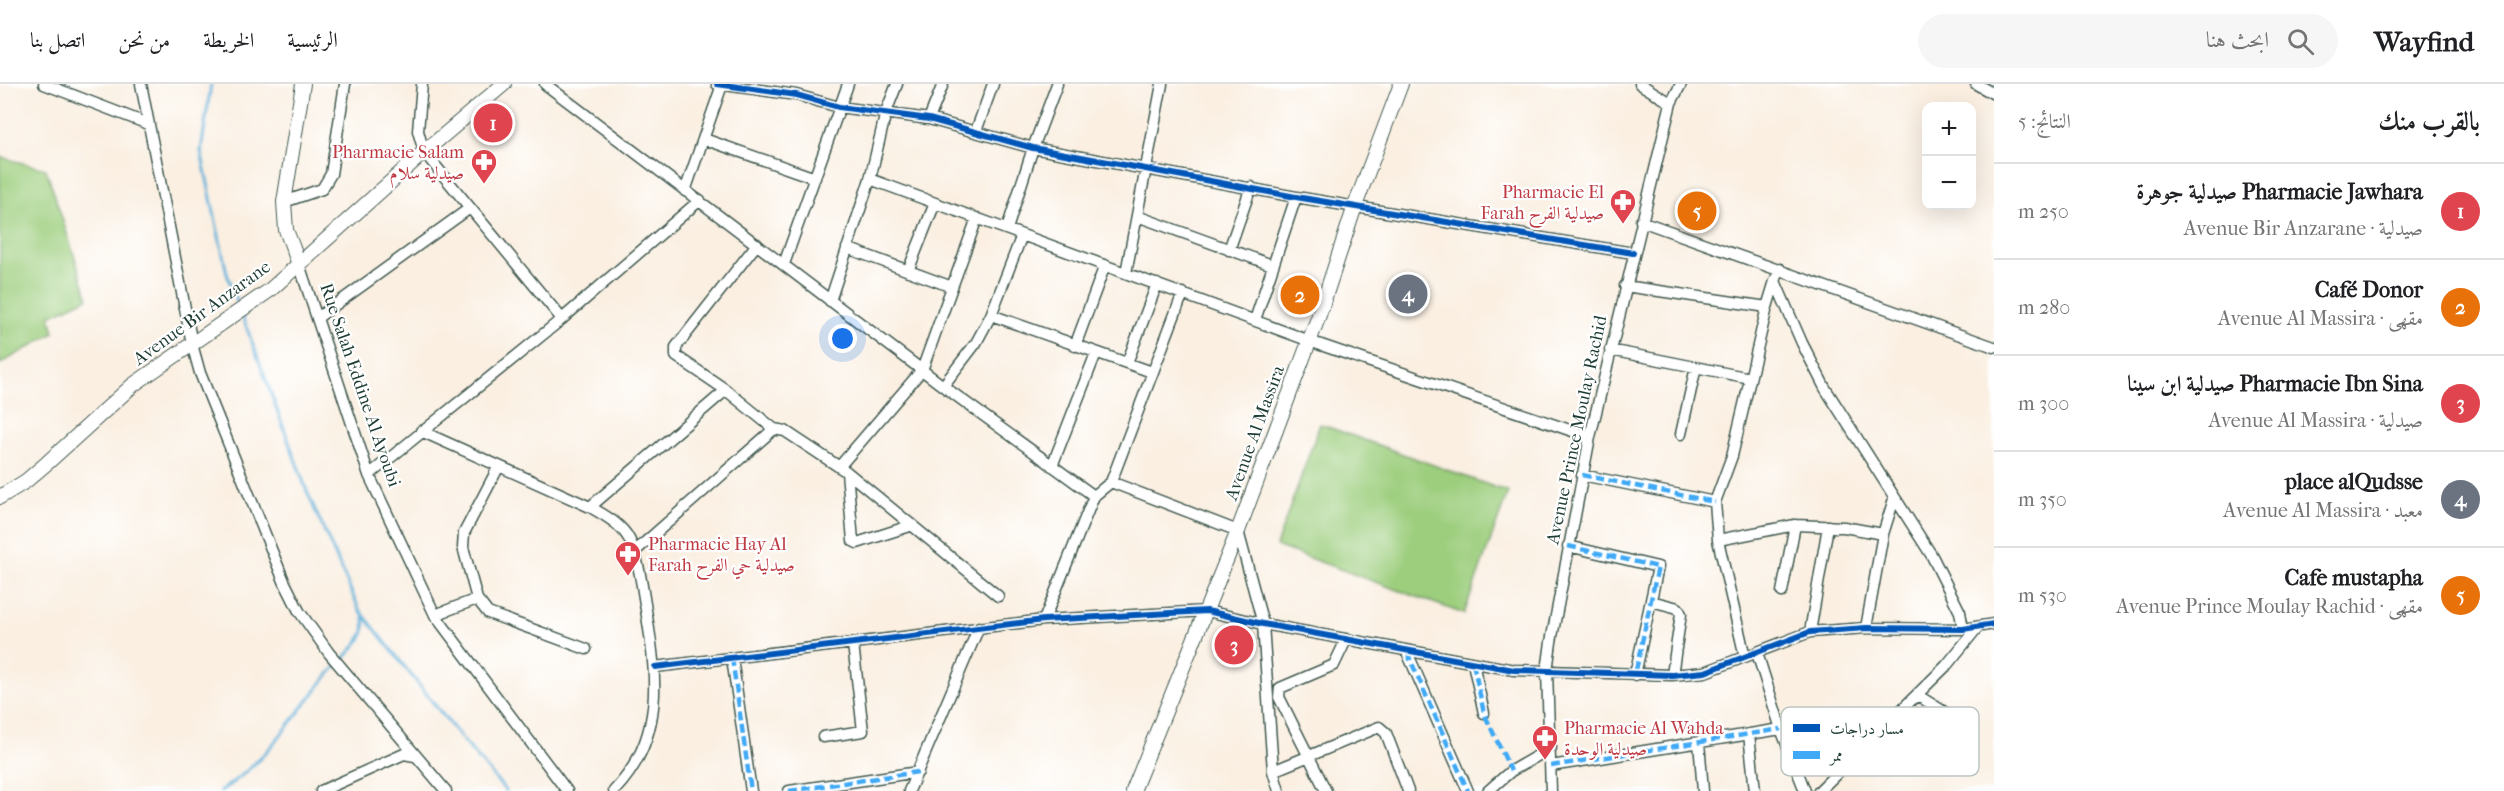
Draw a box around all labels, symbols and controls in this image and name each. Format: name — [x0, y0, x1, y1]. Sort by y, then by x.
search box — [1918, 14, 2338, 68]
icon: search — [2284, 25, 2317, 58]
text: Wayfind — [2374, 25, 2474, 58]
text: ابحث هنا — [2206, 27, 2269, 53]
text: اتصل بنا — [30, 28, 85, 52]
text: من نحن — [118, 28, 170, 52]
text: الخريطة — [203, 28, 254, 52]
text: الرئيسية — [287, 28, 338, 52]
pin: 1 — [474, 100, 512, 146]
map controls — [1922, 102, 1976, 210]
button: + — [1922, 102, 1976, 156]
text: بالقرب منك — [2378, 106, 2480, 137]
text: النتائج: 5 — [2018, 110, 2071, 133]
place label: Pharmacie Salam صيدلية سلام — [332, 142, 464, 189]
pharmacy icon: Pharmacie Salam صيدلية سلام — [469, 147, 499, 185]
button: − — [1922, 156, 1976, 210]
text: Pharmacie Jawhara صيدلية جوهرة — [2136, 179, 2423, 205]
place label: Pharmacie El Farah صيدلية الفرح — [1481, 182, 1604, 229]
pharmacy icon: Pharmacie El Farah صيدلية الفرح — [1608, 187, 1638, 225]
pin: 5 — [1678, 188, 1716, 234]
text: 250 m — [2018, 200, 2069, 223]
text: 1 — [2457, 200, 2464, 223]
text: صيدلية · Avenue Bir Anzarane — [2184, 217, 2423, 240]
street label: Avenue Bir Anzarane — [129, 256, 275, 370]
pin: 2 — [1280, 272, 1320, 318]
pin: 4 — [1388, 272, 1428, 316]
text: Café Donor — [2315, 277, 2423, 303]
street label: Rue Salah Eddine Al Ayoubi — [315, 280, 405, 490]
text: 280 m — [2018, 296, 2070, 319]
text: 2 — [2455, 296, 2466, 319]
text: مقهى · Avenue Al Massira — [2218, 307, 2423, 330]
street label: Avenue Prince Moulay Rachid — [1542, 314, 1612, 547]
your location — [828, 324, 857, 353]
street label: Avenue Al Massira — [1221, 362, 1289, 504]
text: Pharmacie Ibn Sina صيدلية ابن سينا — [2127, 371, 2423, 397]
text: 300 m — [2018, 392, 2069, 415]
text: 3 — [2456, 392, 2465, 415]
text: صيدلية · Avenue Al Massira — [2209, 409, 2423, 432]
text: place alQudsse — [2285, 469, 2423, 495]
text: 350 m — [2018, 488, 2067, 511]
text: 4 — [2455, 488, 2466, 511]
text: معبد · Avenue Al Massira — [2223, 499, 2423, 522]
place label: Pharmacie Hay Al Farah صيدلية حي الفرح — [648, 534, 795, 581]
pharmacy icon: Pharmacie Hay Al Farah صيدلية حي الفرح — [613, 539, 643, 577]
text: Cafe mustapha — [2285, 565, 2423, 591]
text: 530 m — [2018, 584, 2067, 607]
text: 5 — [2456, 584, 2465, 607]
text: مقهى · Avenue Prince Moulay Rachid — [2116, 595, 2423, 618]
pin: 3 — [1214, 622, 1254, 668]
legend — [1781, 707, 1979, 776]
place label: Pharmacie Al Wahda صيدلية الوحدة — [1564, 718, 1724, 760]
text: مسار دراجات — [1830, 719, 1904, 738]
pharmacy icon: Pharmacie Al Wahda صيدلية الوحدة — [1530, 723, 1560, 761]
text: ممر — [1828, 746, 1843, 766]

